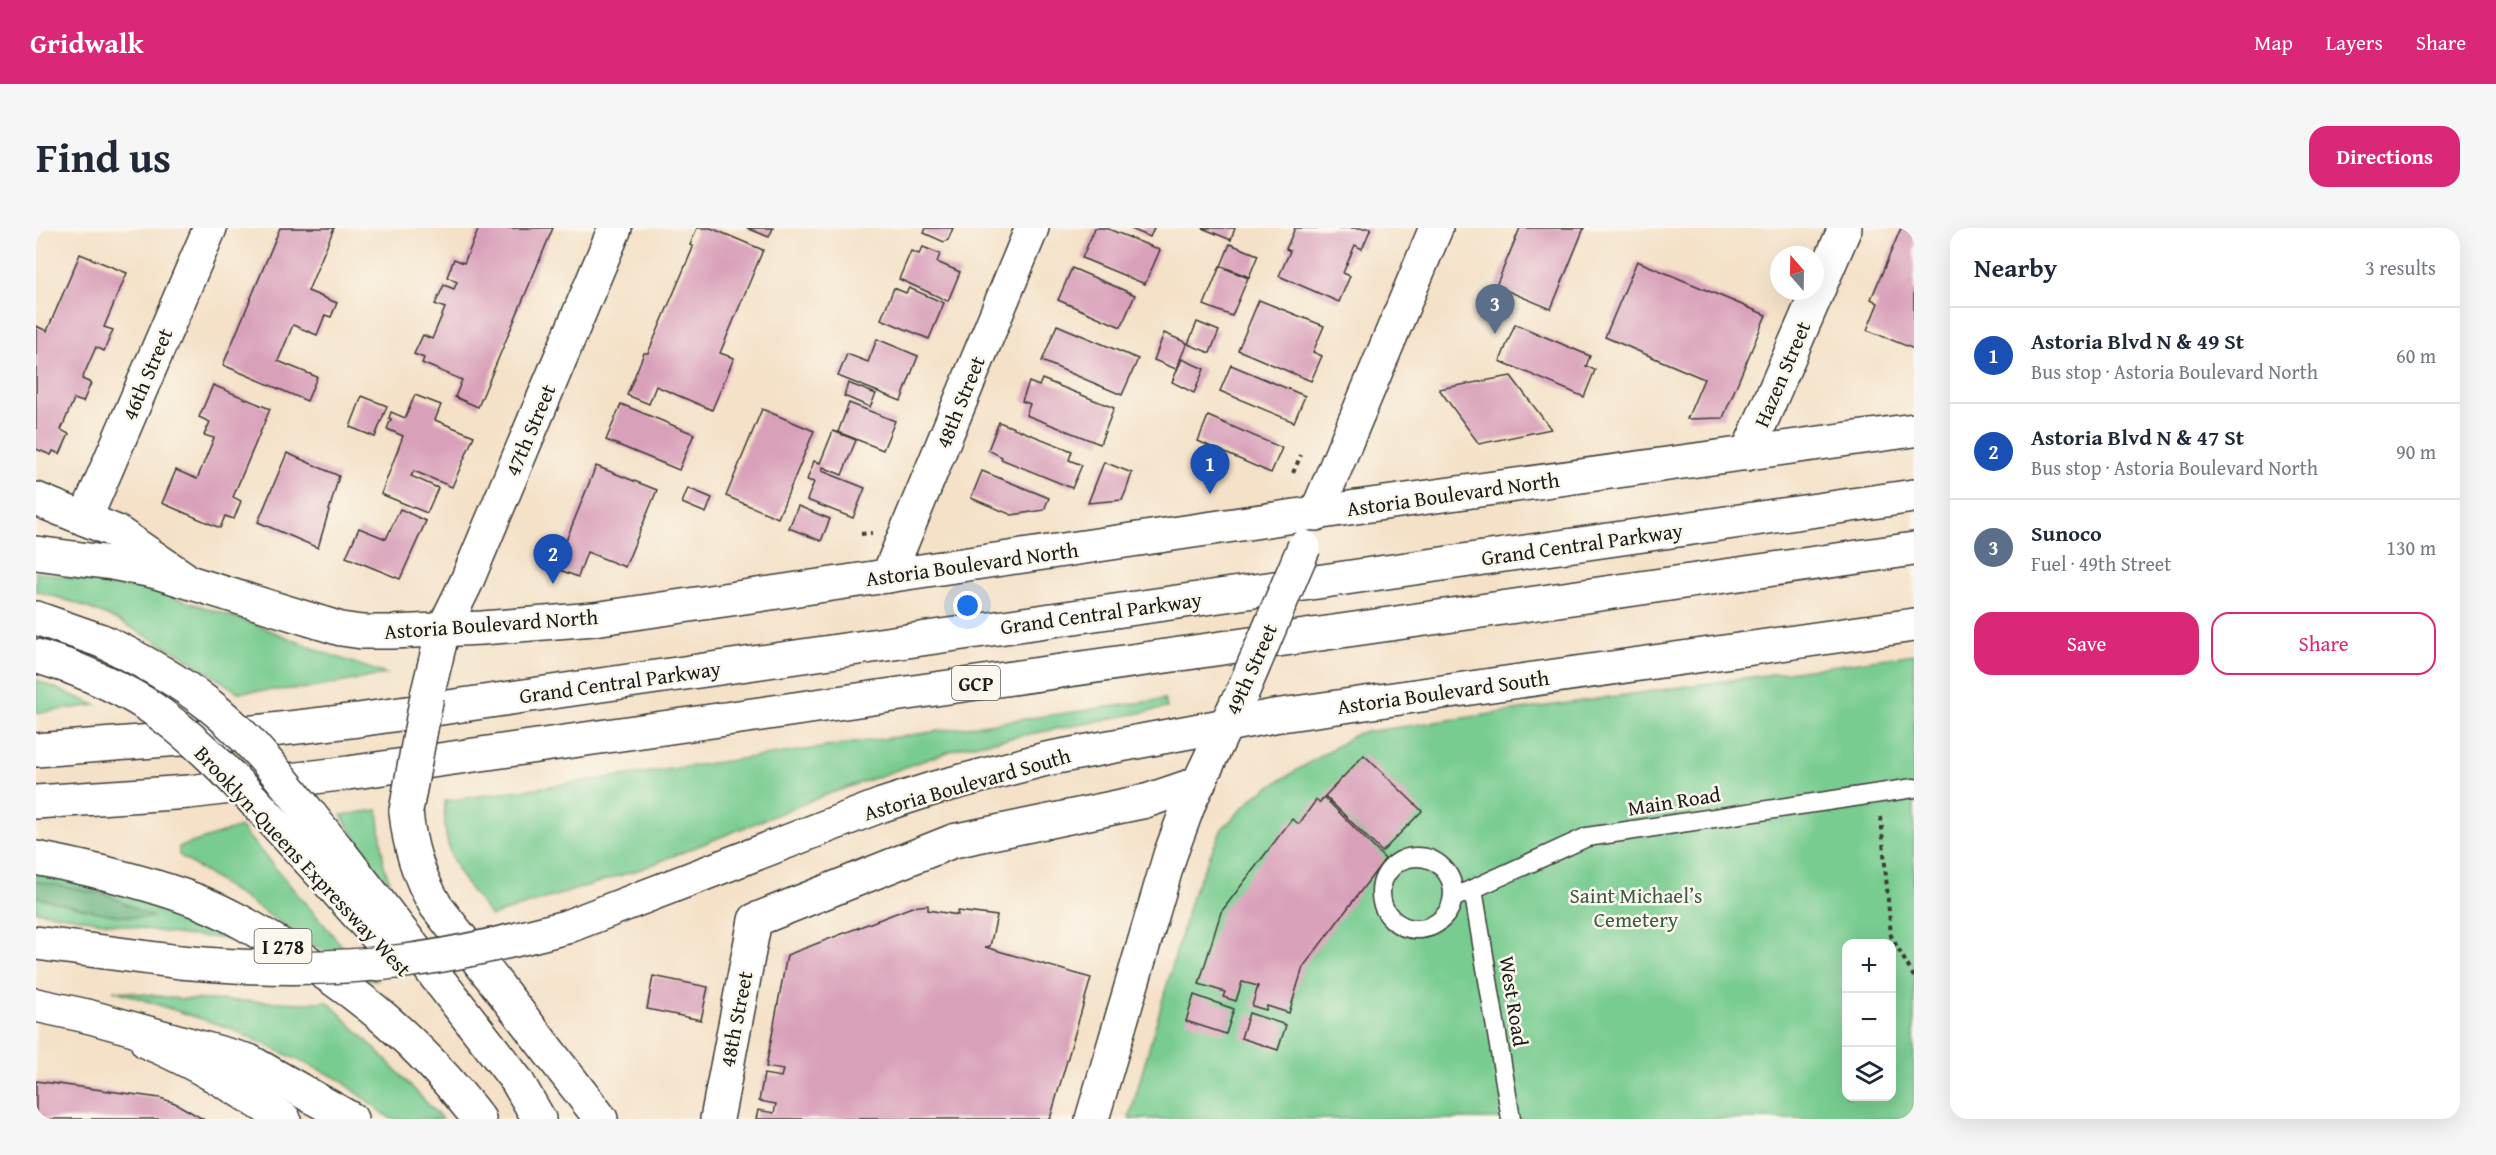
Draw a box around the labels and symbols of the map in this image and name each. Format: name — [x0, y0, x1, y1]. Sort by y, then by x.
north arrow — [1770, 246, 1824, 300]
pin: 3 — [1476, 285, 1514, 334]
street label: Hazen Street — [1746, 316, 1818, 432]
street label: 46th Street — [114, 323, 180, 425]
street label: 48th Street — [927, 351, 993, 453]
street label: 47th Street — [497, 379, 563, 481]
pin: 1 — [1190, 444, 1230, 494]
street label: Astoria Boulevard North — [1345, 464, 1562, 524]
street label: Grand Central Parkway — [1479, 514, 1685, 573]
pin: 2 — [534, 534, 572, 584]
street label: Astoria Boulevard North — [864, 534, 1081, 594]
street label: Grand Central Parkway — [998, 583, 1204, 642]
your location — [953, 591, 982, 620]
street label: Astoria Boulevard North — [383, 601, 599, 647]
street label: 49th Street — [1217, 618, 1285, 720]
street label: Grand Central Parkway — [517, 652, 723, 711]
street label: Astoria Boulevard South — [1335, 662, 1551, 722]
road number: GCP — [952, 666, 1000, 700]
street label: Brooklyn-Queens Expressway West — [187, 739, 419, 984]
street label: Astoria Boulevard South — [860, 740, 1074, 828]
street label: Main Road — [1625, 778, 1723, 824]
park label: Saint Michael’s Cemetery — [1570, 880, 1702, 935]
road number: I 278 — [254, 929, 312, 963]
street label: West Road — [1492, 954, 1537, 1049]
street label: 48th Street — [712, 968, 761, 1070]

